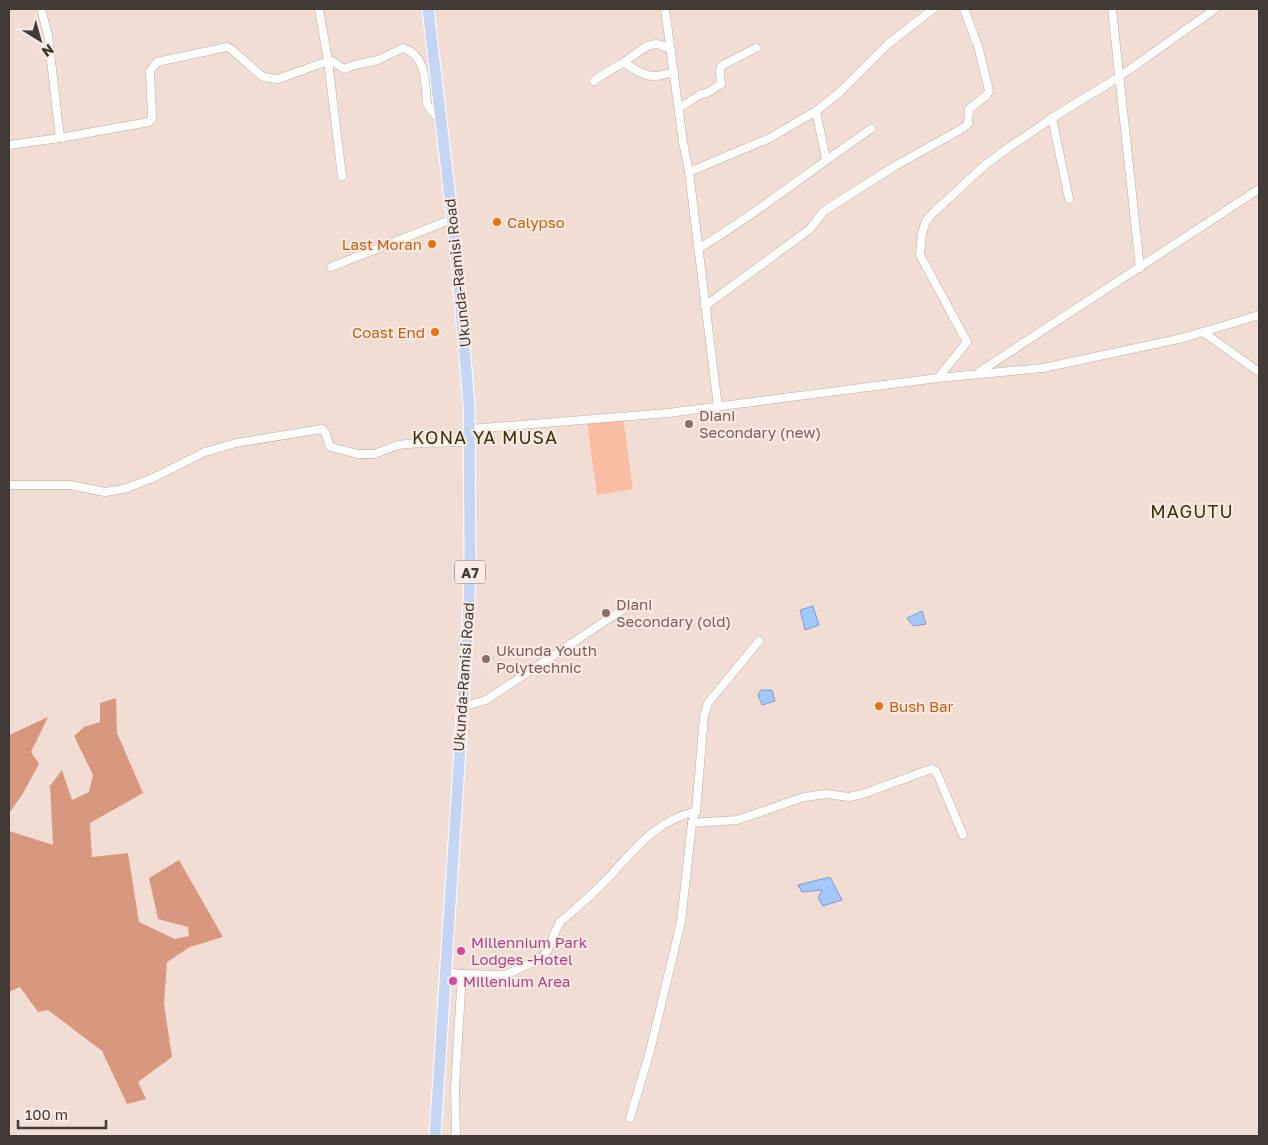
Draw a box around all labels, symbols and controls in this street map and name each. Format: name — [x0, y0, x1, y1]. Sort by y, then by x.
north arrow — [15, 15, 65, 65]
text: N — [39, 41, 57, 61]
street label: Ukunda-Ramisi Road — [440, 198, 474, 348]
place label: Calypso — [507, 213, 565, 231]
marker: Calypso — [491, 216, 503, 228]
place label: Last Moran — [342, 235, 422, 253]
marker: Last Moran — [426, 238, 438, 250]
place label: Coast End — [352, 323, 425, 341]
marker: Coast End — [429, 326, 441, 338]
place label: Diani Secondary (new) — [699, 406, 821, 441]
marker: Diani Secondary (new) — [683, 418, 695, 430]
district label: KONA YA MUSA — [412, 426, 558, 448]
district label: MAGUTU — [1150, 500, 1234, 522]
road number: A7 — [455, 560, 485, 584]
place label: Diani Secondary (old) — [616, 595, 731, 630]
street label: Ukunda-Ramisi Road — [449, 602, 477, 752]
marker: Diani Secondary (old) — [600, 607, 612, 619]
place label: Ukunda Youth Polytechnic — [496, 641, 597, 676]
marker: Ukunda Youth Polytechnic — [480, 653, 492, 665]
place label: Bush Bar — [889, 697, 954, 715]
marker: Bush Bar — [873, 700, 885, 712]
place label: Millennium Park Lodges -Hotel — [471, 933, 588, 968]
marker: Millennium Park Lodges -Hotel — [455, 945, 467, 957]
place label: Millenium Area — [463, 972, 570, 990]
marker: Millenium Area — [447, 975, 459, 987]
scale bar — [18, 1098, 105, 1130]
text: 100 m — [25, 1105, 68, 1123]

